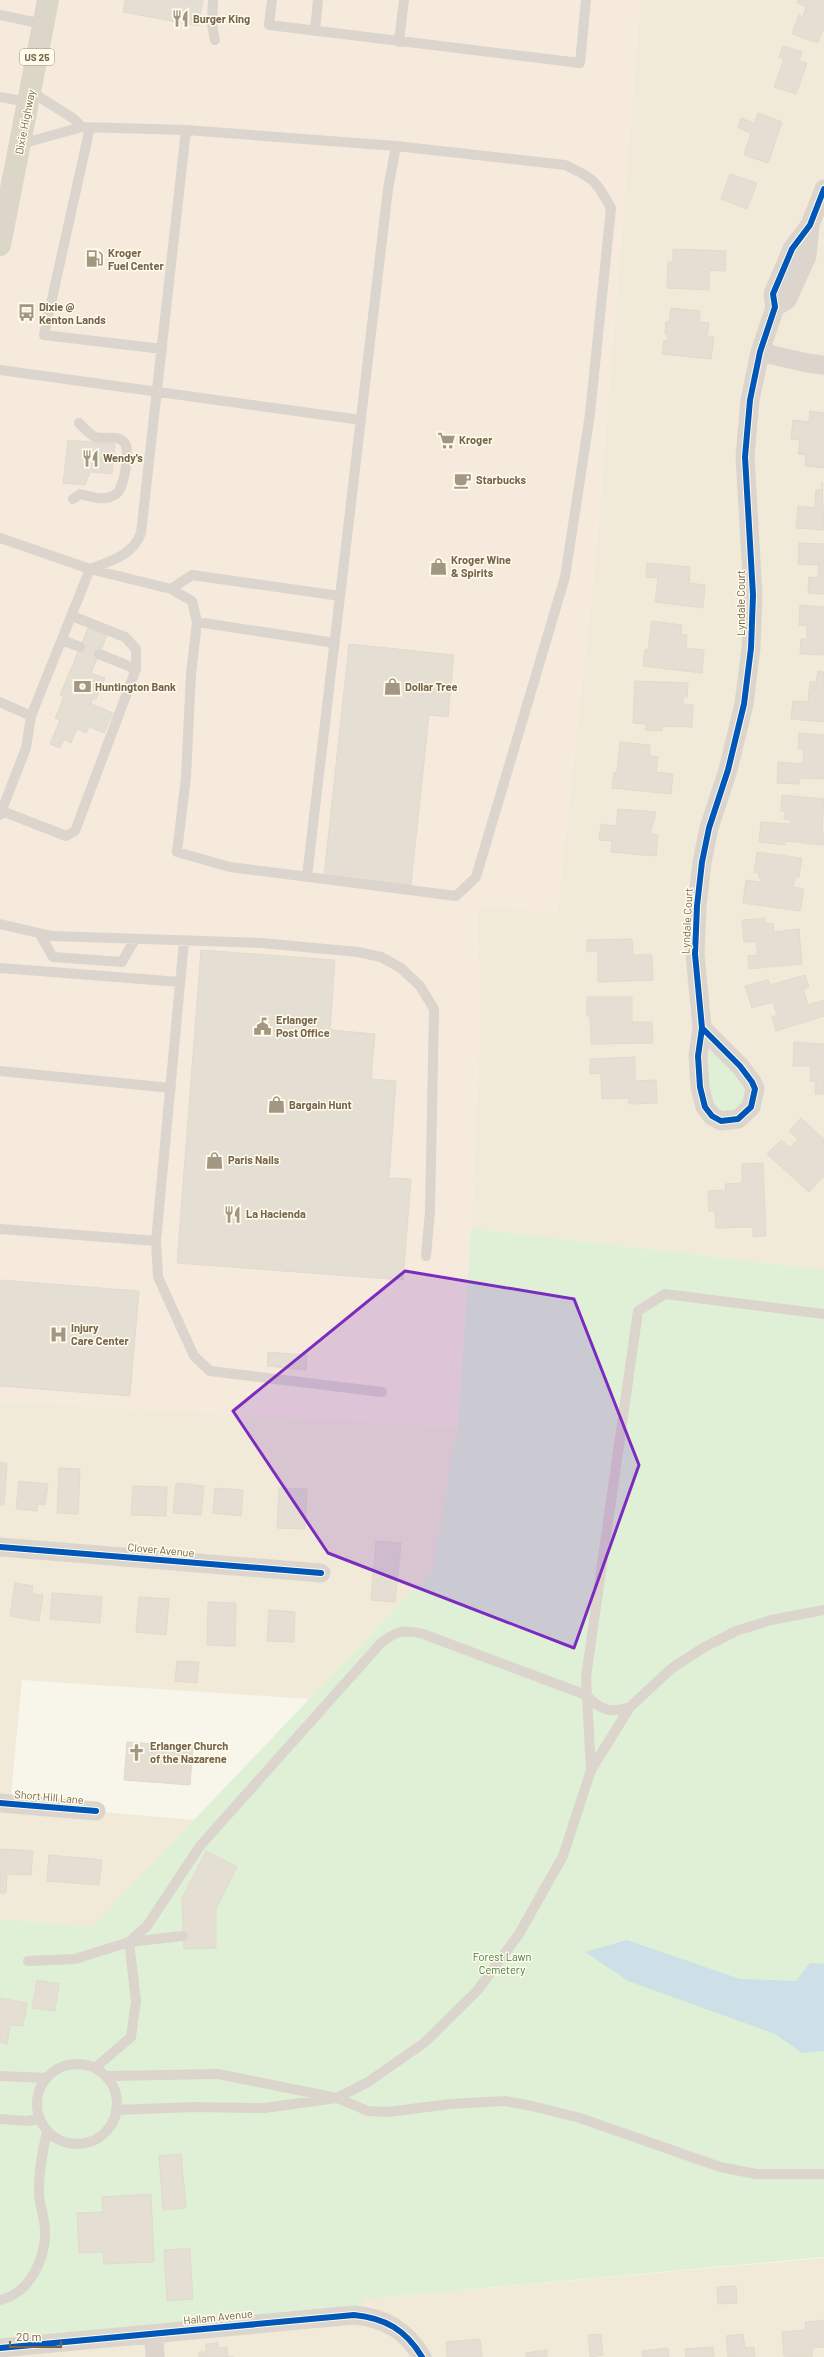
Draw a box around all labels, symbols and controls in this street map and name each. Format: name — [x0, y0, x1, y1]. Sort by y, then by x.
restaurant icon: Burger King — [170, 9, 190, 29]
place label: Burger King — [193, 12, 250, 25]
road number: US 25 — [20, 49, 54, 65]
street label: Dixie Highway — [12, 88, 37, 155]
place label: Kroger Fuel Center — [108, 246, 164, 272]
fuel station icon: Kroger Fuel Center — [85, 249, 105, 269]
place label: Dixie @ Kenton Lands — [39, 300, 106, 326]
bus stop icon: Dixie @ Kenton Lands — [16, 303, 36, 323]
supermarket icon: Kroger — [436, 430, 456, 450]
place label: Kroger — [459, 433, 493, 446]
restaurant icon: Wendy's — [80, 448, 100, 468]
place label: Wendy's — [103, 451, 143, 464]
cafe icon: Starbucks — [453, 470, 473, 490]
place label: Starbucks — [476, 473, 527, 486]
place label: Kroger Wine & Spirits — [451, 553, 511, 579]
shop icon: Kroger Wine & Spirits — [428, 556, 448, 576]
street label: Lyndale Court — [734, 570, 747, 636]
bank icon: Huntington Bank — [72, 677, 92, 697]
shop icon: Dollar Tree — [382, 677, 402, 697]
place label: Huntington Bank — [95, 680, 176, 693]
place label: Dollar Tree — [405, 680, 457, 693]
street label: Lyndale Court — [678, 888, 695, 954]
place label: Erlanger Post Office — [276, 1013, 330, 1039]
public building icon: Erlanger Post Office — [253, 1016, 273, 1036]
shop icon: Bargain Hunt — [266, 1095, 286, 1115]
place label: Bargain Hunt — [289, 1098, 352, 1111]
shop icon: Paris Nails — [205, 1150, 225, 1170]
place label: Paris Nails — [228, 1153, 280, 1166]
restaurant icon: La Hacienda — [223, 1204, 243, 1224]
place label: La Hacienda — [246, 1207, 306, 1220]
place label: Injury Care Center — [71, 1321, 130, 1347]
hospital icon: Injury Care Center — [48, 1324, 68, 1344]
street label: Clover Avenue — [127, 1540, 195, 1559]
place label: Erlanger Church of the Nazarene — [150, 1739, 228, 1765]
church icon: Erlanger Church of the Nazarene — [127, 1742, 147, 1762]
street label: Short Hill Lane — [14, 1787, 84, 1806]
park label: Forest Lawn Cemetery — [473, 1950, 531, 1976]
street label: Hallam Avenue — [183, 2306, 253, 2327]
scale bar — [10, 2323, 61, 2349]
text: 20 m — [16, 2329, 42, 2343]

